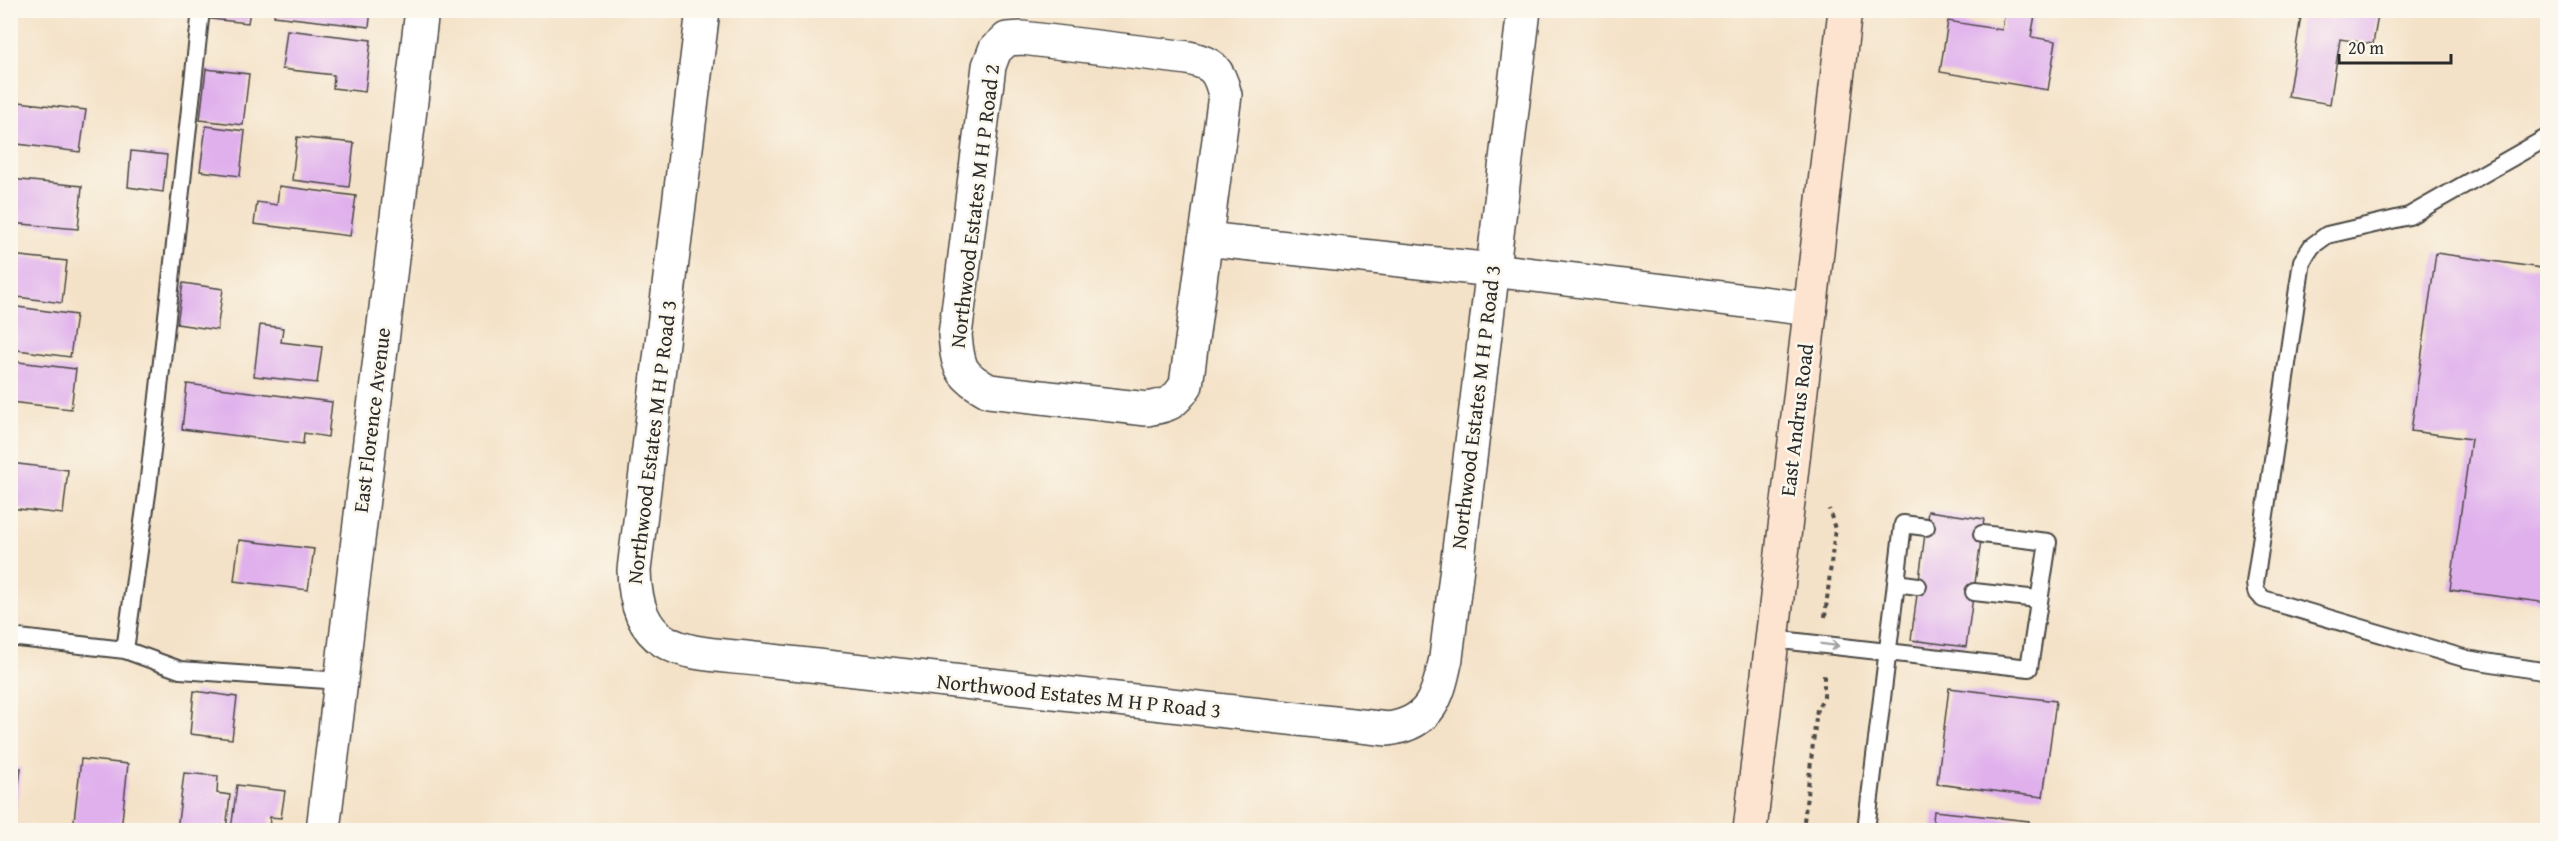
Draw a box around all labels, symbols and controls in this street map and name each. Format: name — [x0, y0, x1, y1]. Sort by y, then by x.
scale bar — [2339, 27, 2452, 65]
text: 20 m — [2348, 34, 2384, 61]
street label: Northwood Estates M H P Road 2 — [942, 62, 1007, 350]
street label: Northwood Estates M H P Road 3 — [1443, 263, 1508, 551]
street label: Northwood Estates M H P Road 3 — [619, 298, 684, 586]
street label: East Florence Avenue — [345, 326, 398, 514]
street label: East Andrus Road — [1772, 341, 1821, 498]
one-way arrow — [1820, 640, 1840, 651]
street label: Northwood Estates M H P Road 3 — [935, 665, 1223, 726]

